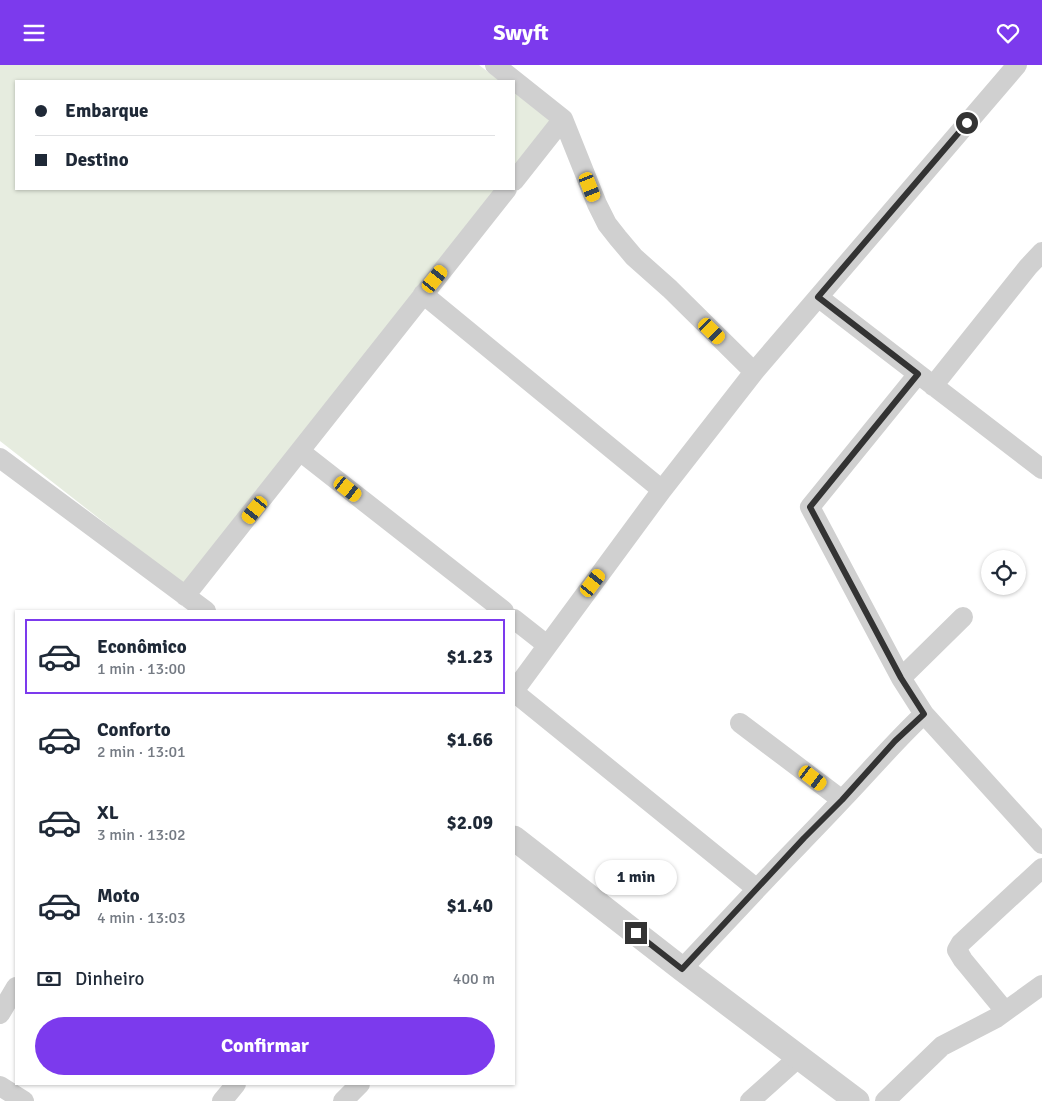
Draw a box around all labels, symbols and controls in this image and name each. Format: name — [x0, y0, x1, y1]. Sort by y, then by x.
icon: menu — [20, 19, 48, 47]
text: Swyft — [493, 19, 549, 46]
icon: heart — [994, 19, 1022, 47]
text: Embarque — [65, 99, 149, 123]
route start — [956, 112, 978, 134]
text: Destino — [65, 148, 129, 172]
car — [577, 170, 602, 204]
car — [419, 263, 450, 295]
car — [695, 315, 728, 347]
car — [331, 474, 364, 504]
car — [239, 494, 270, 526]
map controls — [981, 550, 1026, 595]
button: locate — [981, 550, 1026, 595]
car — [577, 567, 608, 599]
icon: car — [37, 634, 82, 679]
text: Econômico — [97, 635, 187, 659]
text: $1.23 — [447, 645, 493, 669]
text: 1 min · 13:00 — [97, 659, 186, 679]
icon: car — [37, 717, 82, 762]
text: Conforto — [97, 718, 171, 742]
text: $1.66 — [447, 728, 493, 752]
text: 2 min · 13:01 — [97, 742, 186, 762]
car — [796, 763, 829, 793]
icon: car — [37, 800, 82, 845]
text: XL — [97, 801, 119, 825]
text: $2.09 — [447, 811, 493, 835]
text: 3 min · 13:02 — [97, 825, 186, 845]
callout: 1 min — [595, 861, 677, 895]
text: 1 min — [617, 867, 655, 887]
icon: car — [37, 883, 82, 928]
text: Moto — [97, 884, 140, 908]
text: $1.40 — [447, 894, 493, 918]
text: 4 min · 13:03 — [97, 908, 186, 928]
route end — [625, 922, 647, 944]
icon: cash — [35, 965, 63, 993]
text: Dinheiro — [75, 967, 144, 991]
text: 400 m — [453, 969, 495, 989]
button: Confirmar — [35, 1017, 495, 1075]

